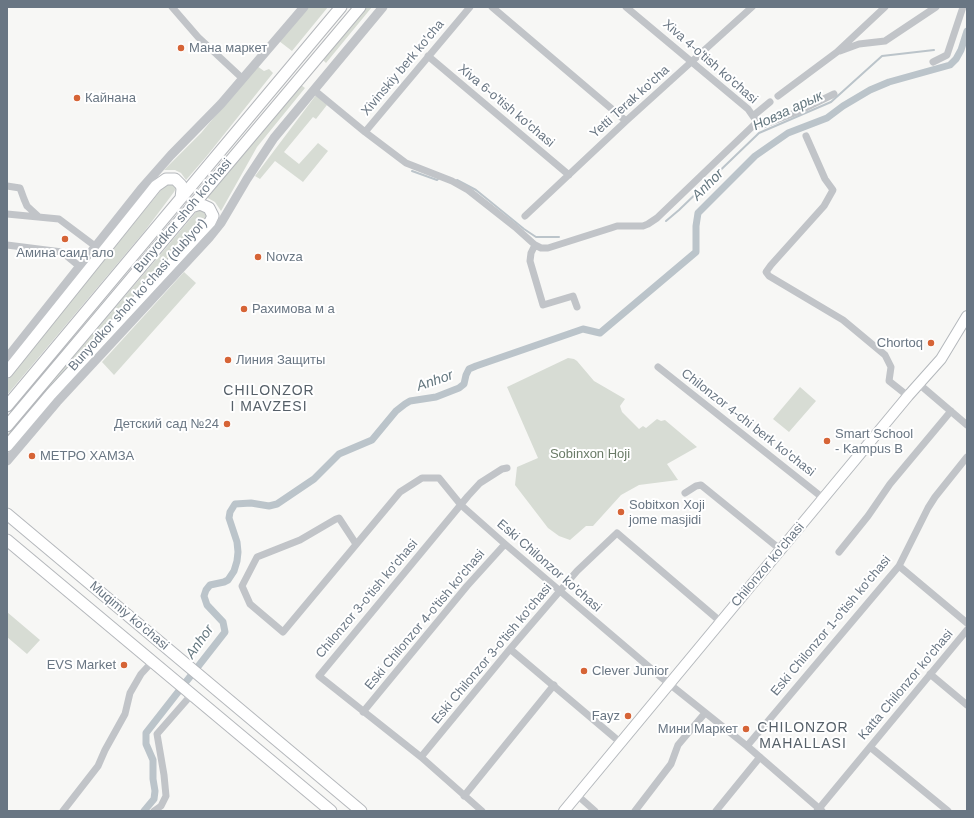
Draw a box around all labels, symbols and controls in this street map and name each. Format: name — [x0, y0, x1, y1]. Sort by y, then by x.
street label: Xivinskiy berk ko'cha — [358, 17, 448, 119]
street label: Xiva 4-o'tish ko'chasi — [659, 17, 761, 107]
place label: Мана маркет — [189, 40, 267, 56]
marker: Мана маркет — [176, 43, 186, 53]
street label: Xiva 6-o'tish ko'chasi — [455, 61, 557, 151]
street label: Yetti Terak ko'cha — [587, 62, 673, 142]
water label: Новза арык — [750, 87, 826, 135]
place label: Кайнана — [85, 90, 136, 106]
marker: Кайнана — [72, 93, 82, 103]
street label: Bunyodkor shoh ko'chasi — [131, 156, 235, 276]
water label: Anhor — [689, 166, 727, 204]
street label: Bunyodkor shoh koʻchasi (dublyor) — [65, 216, 211, 374]
marker: Амина саид ало — [60, 234, 70, 244]
place label: Амина саид ало — [16, 245, 114, 261]
place label: Novza — [266, 249, 303, 265]
marker: Novza — [253, 252, 263, 262]
place label: Рахимова м а — [252, 301, 335, 317]
marker: Рахимова м а — [239, 304, 249, 314]
place label: Chortoq — [877, 335, 923, 351]
marker: Chortoq — [926, 338, 936, 348]
place label: Линия Защиты — [236, 352, 325, 368]
marker: Линия Защиты — [223, 355, 233, 365]
street label: Chilonzor 4-chi berk ko'chasi — [678, 366, 818, 480]
water label: Anhor — [415, 367, 455, 395]
district label: CHILONZOR I MAVZESI — [223, 383, 315, 416]
place label: Детский сад №24 — [114, 416, 219, 432]
marker: Детский сад №24 — [222, 419, 232, 429]
place label: Smart School - Kampus B — [835, 426, 913, 457]
marker: Smart School - Kampus B — [822, 436, 832, 446]
park label: Sobinxon Hoji — [550, 446, 630, 462]
place label: МЕТРО ХАМЗА — [40, 448, 134, 464]
marker: МЕТРО ХАМЗА — [27, 451, 37, 461]
place label: Sobitxon Xoji jome masjidi — [629, 497, 705, 528]
marker: Sobitxon Xoji jome masjidi — [616, 507, 626, 517]
street label: Eski Chilonzor ko'chasi — [494, 516, 604, 616]
street label: Chilonzor ko'chasi — [728, 520, 808, 610]
street label: Chilonzor 3-o'tish ko'chasi — [313, 536, 421, 662]
street label: Eski Chilonzor 4-o'tish ko'chasi — [362, 547, 488, 693]
street label: Eski Chilonzor 1-o'tish ko'chasi — [768, 553, 894, 699]
street label: Muqimiy ko'chasi — [86, 578, 172, 654]
street label: Eski Chilonzor 3-o'tish ko'chasi — [429, 581, 555, 727]
water label: Anhor — [182, 622, 218, 662]
street label: Katta Chilonzor ko'chasi — [855, 627, 957, 743]
place label: EVS Market — [47, 657, 116, 673]
marker: EVS Market — [119, 660, 129, 670]
place label: Clever Junior — [592, 663, 669, 679]
marker: Clever Junior — [579, 666, 589, 676]
place label: Fayz — [592, 708, 620, 724]
marker: Fayz — [623, 711, 633, 721]
district label: CHILONZOR MAHALLASI — [757, 720, 849, 752]
place label: Мини Маркет — [658, 721, 738, 737]
marker: Мини Маркет — [741, 724, 751, 734]

